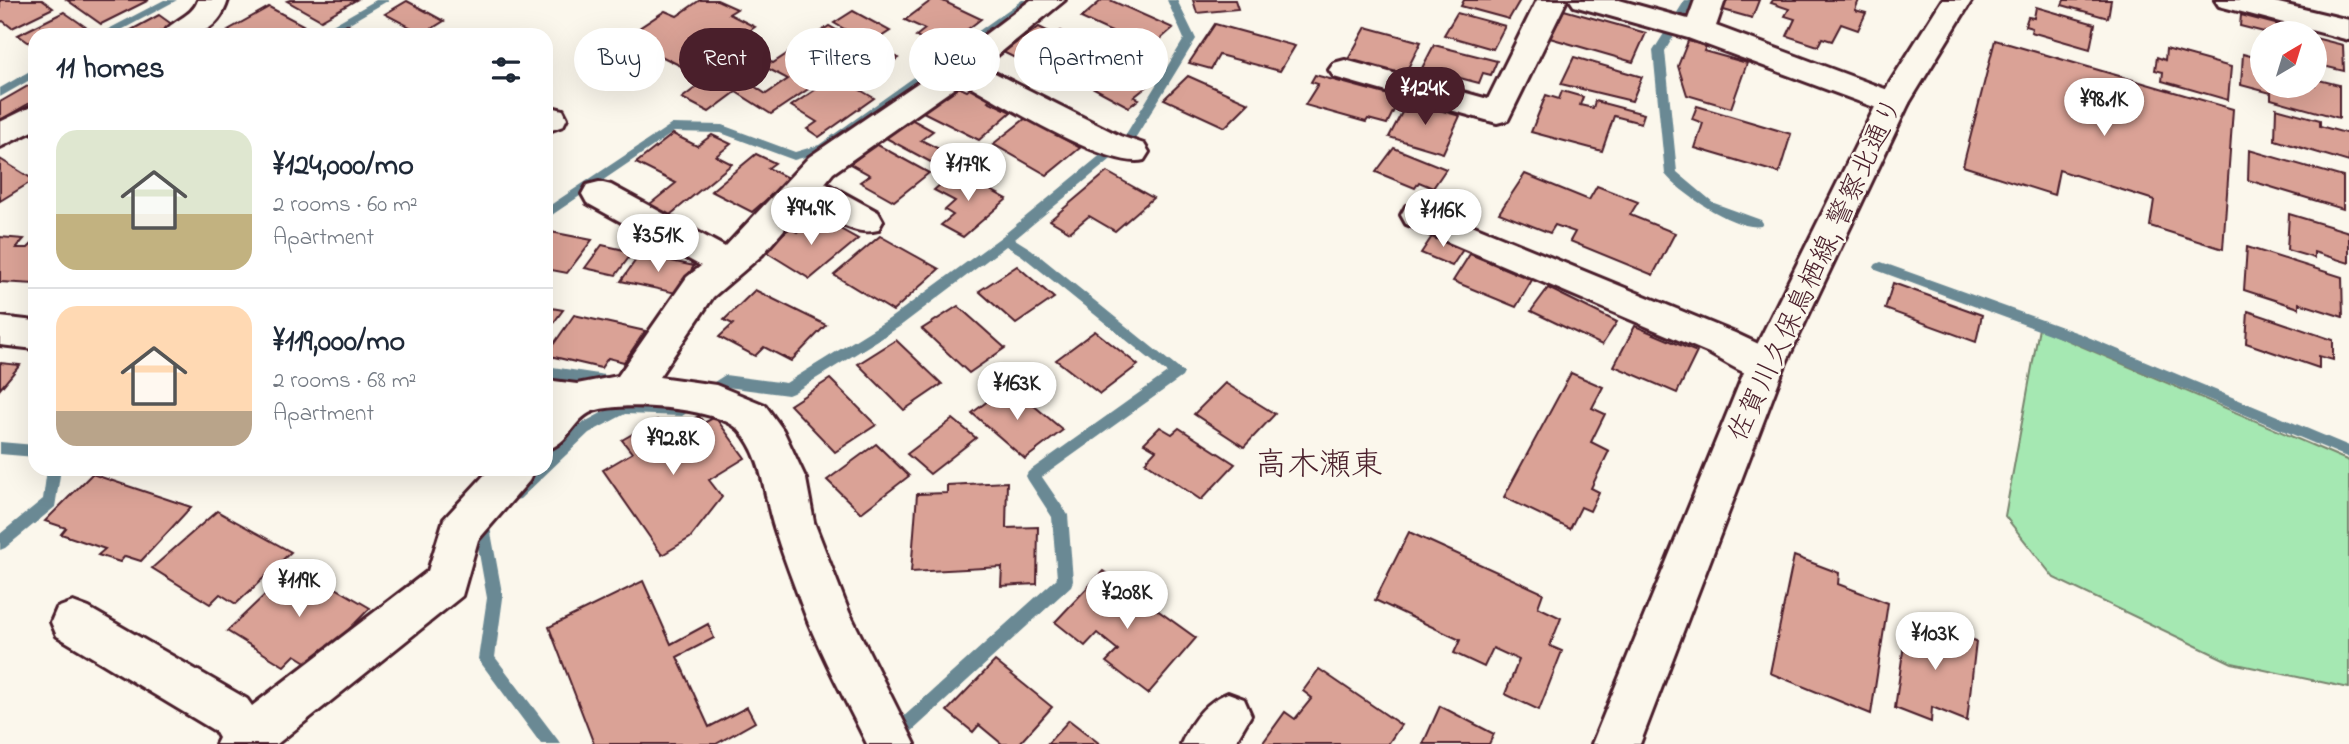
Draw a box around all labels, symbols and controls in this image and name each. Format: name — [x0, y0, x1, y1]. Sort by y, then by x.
north arrow — [2250, 21, 2328, 98]
map controls — [2250, 21, 2327, 98]
chip: Buy — [574, 28, 665, 91]
chip: Rent — [679, 28, 771, 91]
chip: Filters — [785, 28, 895, 91]
chip: New — [909, 28, 1000, 91]
chip: Apartment — [1014, 28, 1168, 91]
text: 11 homes — [56, 48, 164, 92]
icon: filters — [487, 51, 525, 89]
pin: ¥124K — [1376, 68, 1474, 127]
text: ¥124K — [1401, 73, 1449, 106]
pin: ¥98.1K — [2047, 78, 2161, 138]
text: ¥98.1K — [2080, 84, 2128, 117]
street label: 佐賀川久保鳥栖線, 警察北通り — [1719, 91, 1915, 449]
pin: ¥179K — [919, 144, 1017, 203]
text: ¥124,000/mo — [273, 145, 414, 189]
text: ¥179K — [946, 149, 990, 182]
icon: home — [112, 158, 196, 242]
pin: ¥94.9K — [754, 188, 868, 247]
text: 2 rooms · 60 m² — [273, 189, 418, 222]
pin: ¥116K — [1394, 190, 1492, 249]
text: ¥94.9K — [787, 193, 835, 226]
text: ¥116K — [1421, 195, 1465, 228]
pin: ¥351K — [609, 215, 707, 274]
text: ¥351K — [633, 220, 683, 253]
text: Apartment — [273, 222, 374, 255]
text: ¥119,000/mo — [273, 321, 405, 365]
icon: home — [112, 334, 196, 418]
pin: ¥163K — [968, 362, 1066, 422]
text: 2 rooms · 68 m² — [273, 365, 416, 398]
text: ¥163K — [993, 368, 1041, 401]
text: Apartment — [273, 398, 374, 431]
pin: ¥92.8K — [616, 418, 730, 477]
text: ¥92.8K — [647, 423, 699, 456]
district label: 高木瀬東 — [1255, 443, 1383, 490]
pin: ¥119K — [250, 560, 348, 619]
text: ¥119K — [278, 565, 320, 598]
pin: ¥208K — [1078, 572, 1176, 631]
text: ¥208K — [1102, 577, 1152, 610]
pin: ¥103K — [1886, 612, 1984, 672]
text: ¥103K — [1912, 618, 1958, 651]

